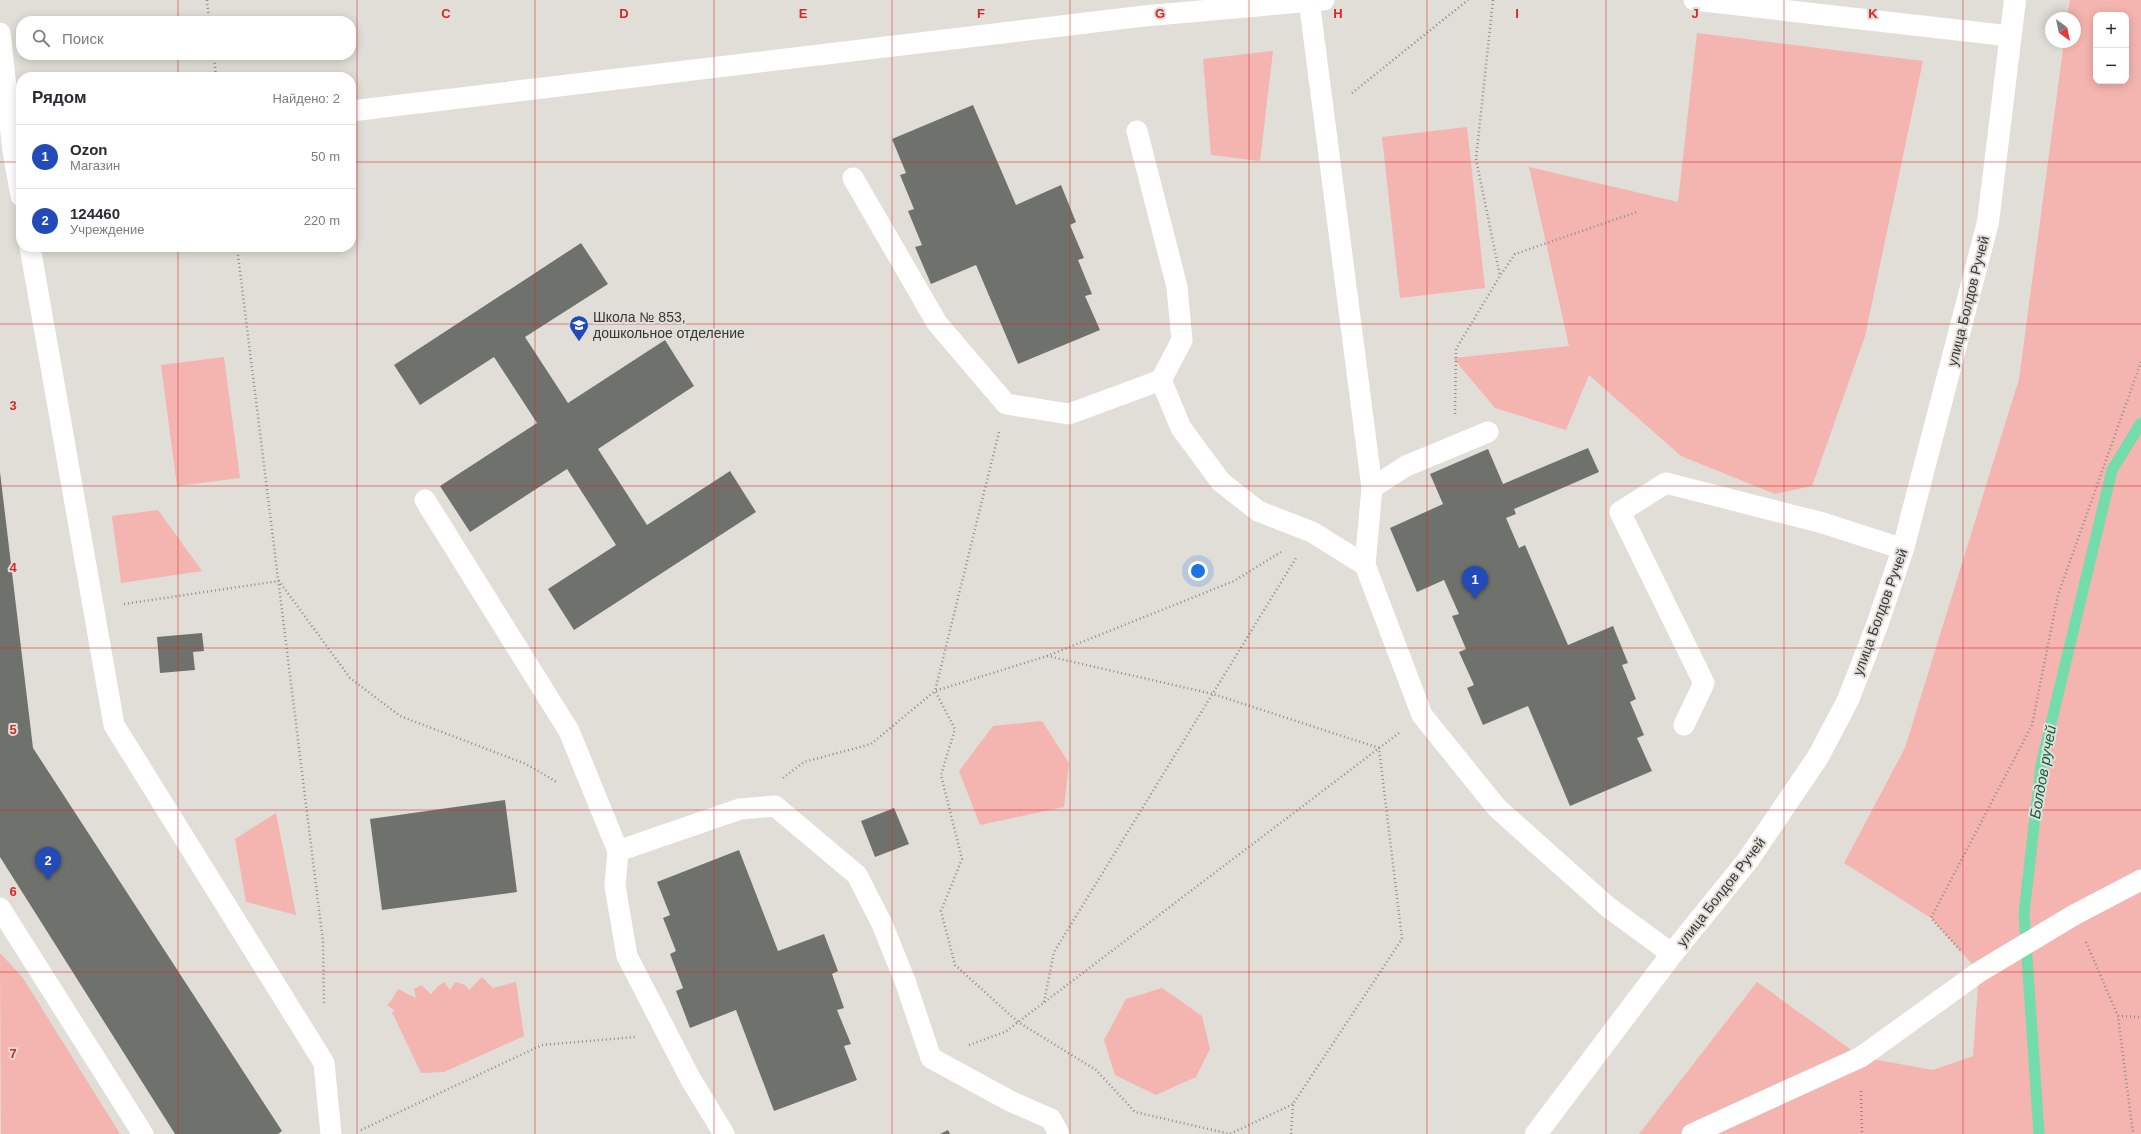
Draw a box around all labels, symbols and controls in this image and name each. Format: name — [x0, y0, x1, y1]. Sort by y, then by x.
text: C — [441, 6, 451, 21]
text: D — [619, 6, 629, 21]
text: E — [799, 6, 808, 21]
text: F — [977, 6, 985, 21]
text: G — [1155, 6, 1165, 21]
text: H — [1333, 6, 1343, 21]
text: I — [1515, 6, 1519, 21]
text: J — [1691, 6, 1699, 21]
text: K — [1868, 6, 1878, 21]
north arrow — [2045, 12, 2081, 48]
map controls — [2093, 12, 2129, 84]
button: + — [2093, 12, 2129, 48]
search box — [16, 16, 356, 60]
icon: search — [30, 27, 52, 49]
text: Поиск — [62, 30, 104, 47]
button: − — [2093, 48, 2129, 84]
text: Рядом — [32, 88, 87, 107]
text: Найдено: 2 — [272, 91, 340, 106]
text: Ozon — [70, 141, 108, 158]
text: 1 — [41, 149, 49, 164]
text: 50 m — [311, 149, 340, 164]
text: Магазин — [70, 158, 120, 173]
text: 124460 — [70, 205, 120, 222]
text: 2 — [41, 213, 49, 228]
text: 220 m — [304, 213, 340, 228]
text: Учреждение — [70, 222, 145, 237]
street label: улица Болдов Ручей — [1944, 234, 1992, 368]
place label: Школа № 853, дошкольное отделение — [593, 309, 745, 341]
school or university icon: Школа № 853, дошкольное отделение — [568, 314, 590, 342]
text: 3 — [9, 398, 17, 413]
street label: улица Болдов Ручей — [1850, 546, 1910, 678]
text: 4 — [9, 560, 17, 575]
your location — [1188, 561, 1208, 581]
pin: 1 — [1462, 566, 1488, 599]
text: 5 — [9, 722, 17, 737]
water label: Болдов ручей — [2026, 723, 2059, 820]
street label: улица Болдов Ручей — [1674, 834, 1768, 950]
pin: 2 — [35, 847, 61, 880]
text: 6 — [9, 884, 17, 899]
text: 7 — [9, 1046, 17, 1061]

